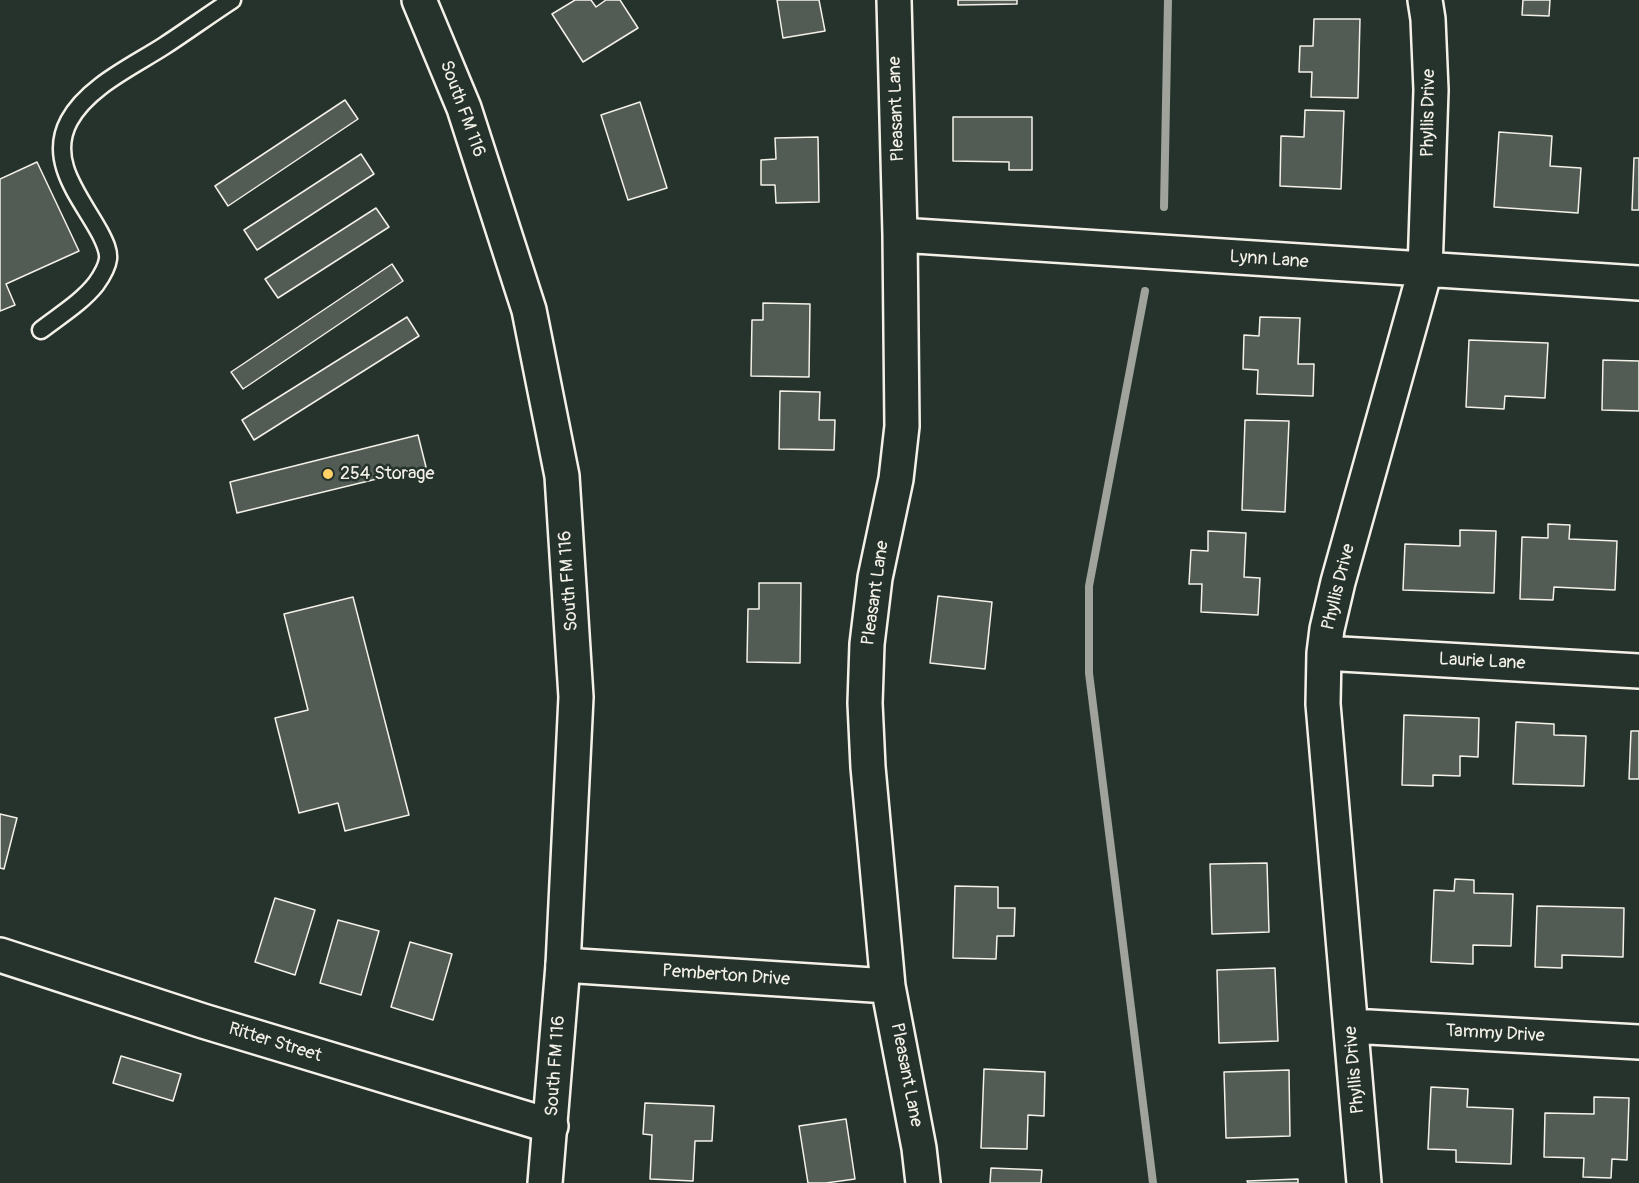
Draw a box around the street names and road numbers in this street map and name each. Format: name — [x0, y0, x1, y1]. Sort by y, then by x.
street label: Pleasant Lane — [884, 56, 910, 162]
street label: South FM 116 — [435, 58, 489, 160]
street label: Phyllis Drive — [1417, 69, 1441, 157]
street label: Lynn Lane — [1229, 246, 1309, 274]
street label: South FM 116 — [555, 530, 583, 632]
street label: Pleasant Lane — [858, 539, 894, 647]
street label: Phyllis Drive — [1318, 542, 1360, 632]
street label: Laurie Lane — [1438, 649, 1526, 675]
street label: Pemberton Drive — [661, 961, 791, 991]
street label: South FM 116 — [542, 1015, 570, 1117]
street label: Ritter Street — [226, 1019, 324, 1067]
street label: Pleasant Lane — [885, 1021, 927, 1129]
street label: Tammy Drive — [1445, 1021, 1545, 1047]
street label: Phyllis Drive — [1340, 1025, 1370, 1115]

